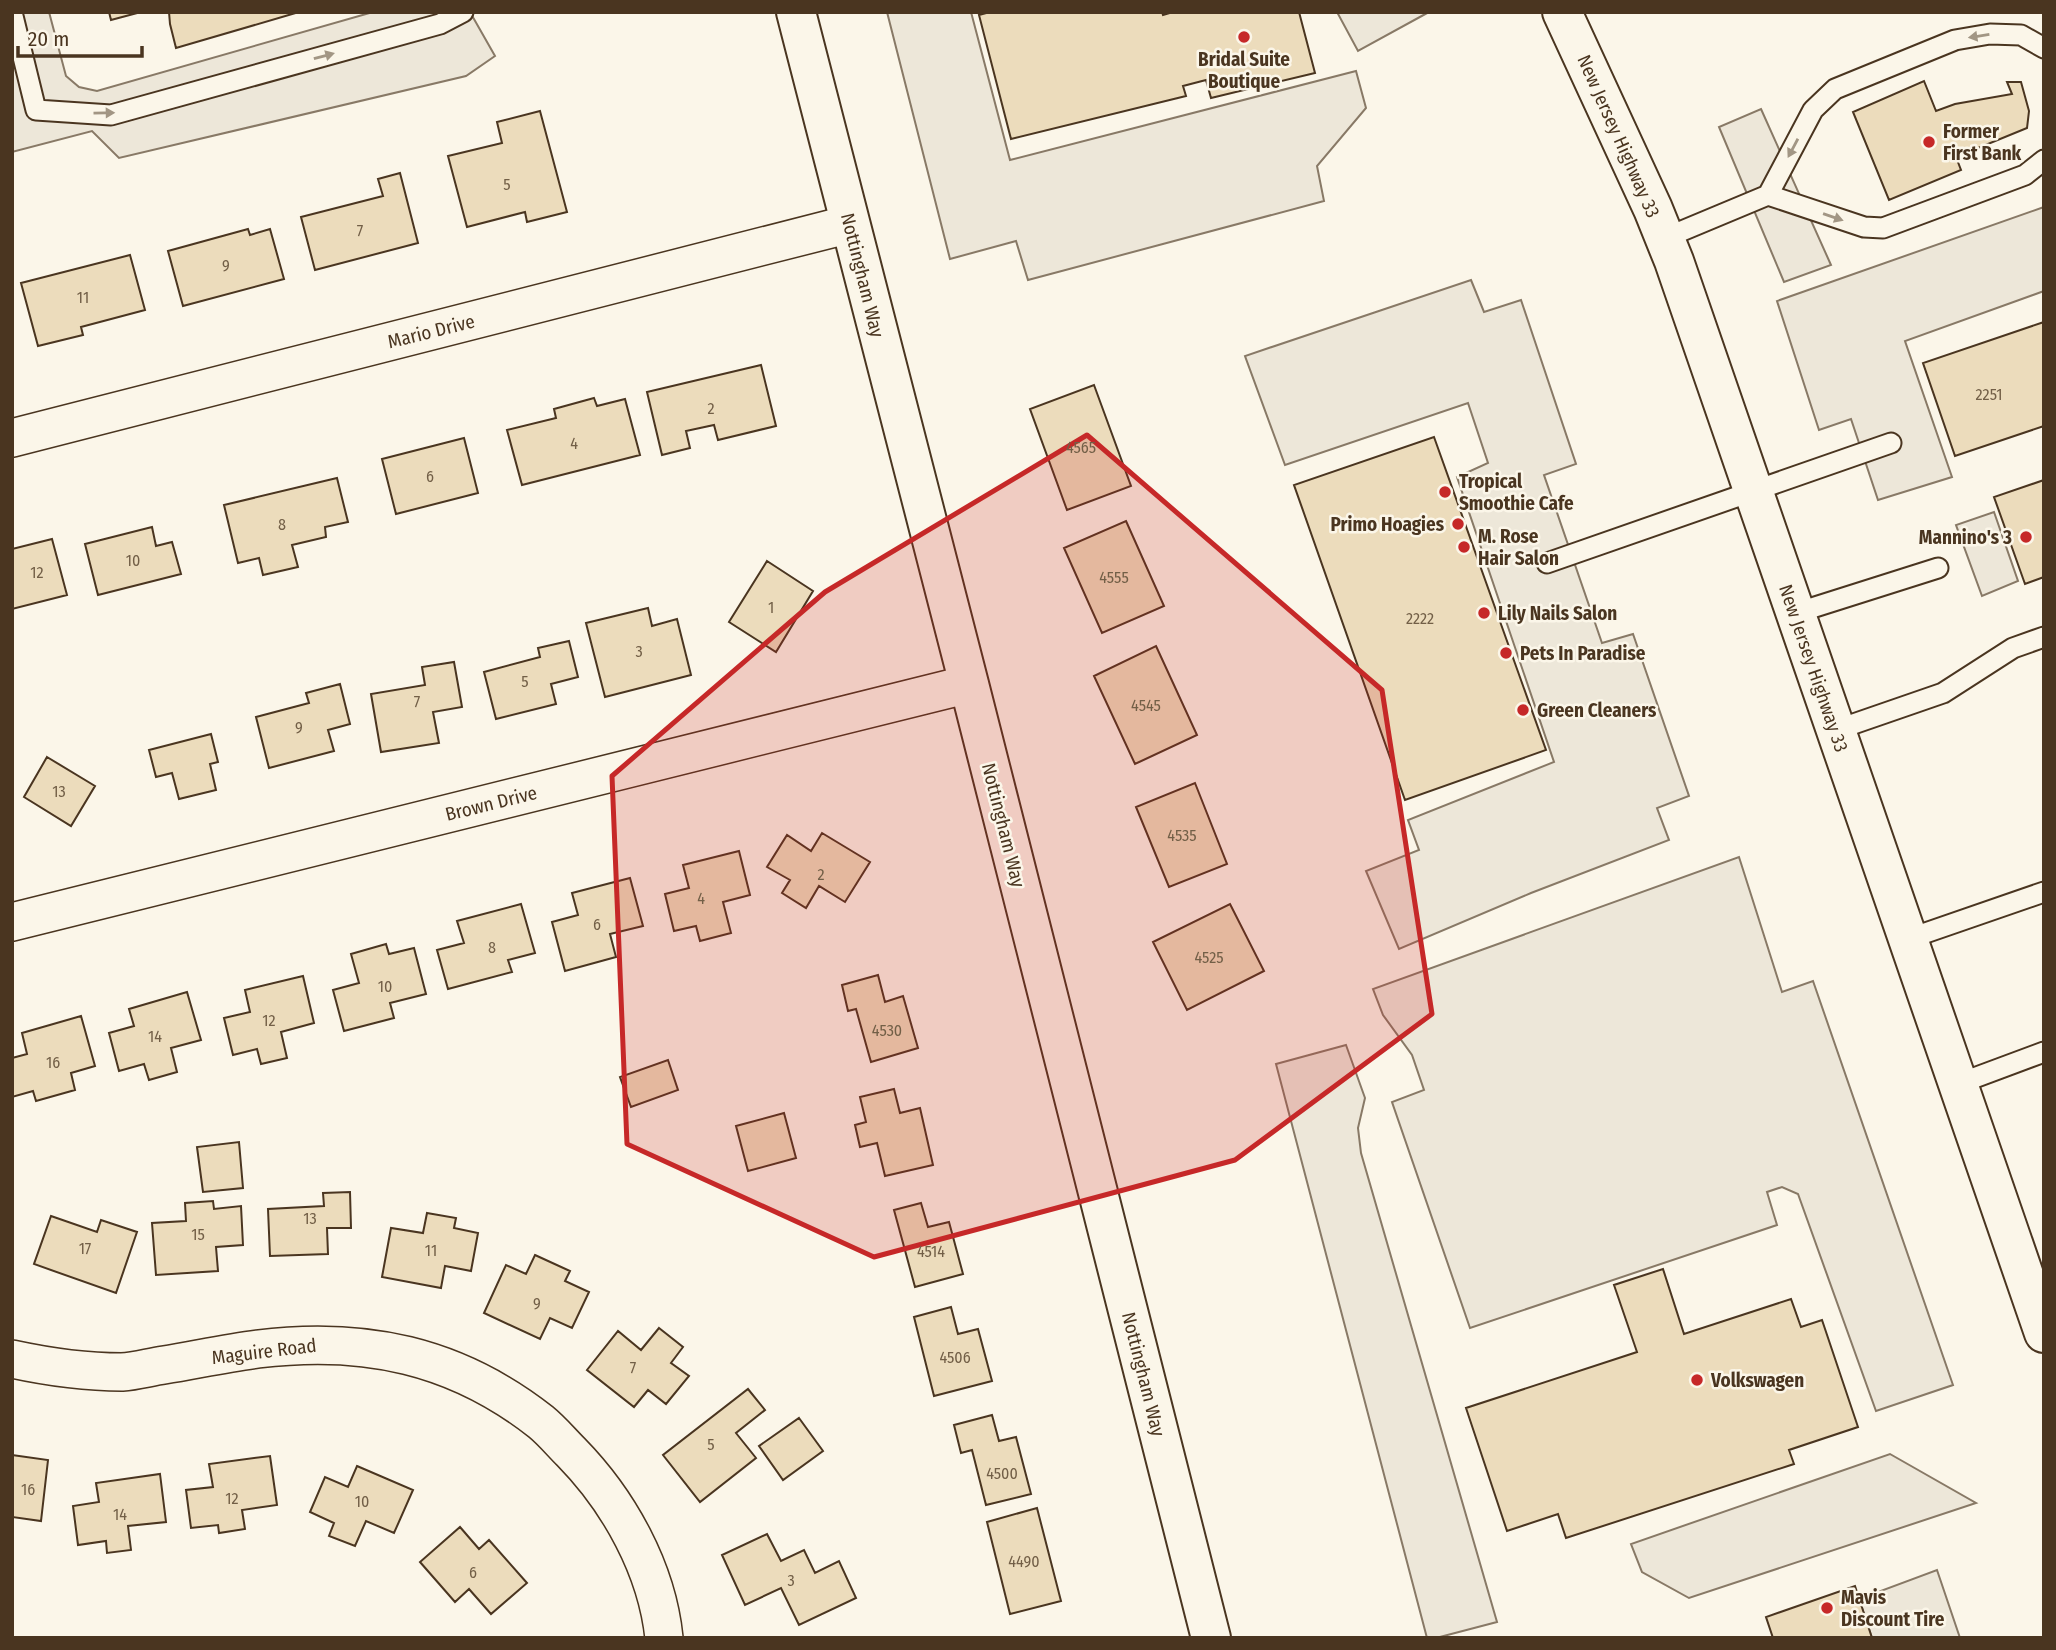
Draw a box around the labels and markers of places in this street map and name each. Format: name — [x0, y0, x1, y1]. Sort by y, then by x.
marker: Bridal Suite Boutique — [1236, 29, 1252, 45]
place label: Bridal Suite Boutique — [1198, 48, 1290, 93]
place label: Former First Bank — [1943, 120, 2022, 165]
marker: Former First Bank — [1921, 134, 1937, 150]
place label: Tropical Smoothie Cafe — [1459, 470, 1574, 515]
marker: Tropical Smoothie Cafe — [1437, 484, 1453, 500]
place label: Primo Hoagies — [1331, 513, 1445, 536]
marker: Primo Hoagies — [1450, 516, 1466, 532]
place label: M. Rose Hair Salon — [1478, 525, 1559, 570]
place label: Mannino's 3 — [1919, 526, 2012, 549]
marker: Mannino's 3 — [2018, 529, 2034, 545]
marker: M. Rose Hair Salon — [1456, 539, 1472, 555]
place label: Lily Nails Salon — [1498, 602, 1617, 625]
marker: Lily Nails Salon — [1476, 605, 1492, 621]
place label: Pets In Paradise — [1520, 642, 1646, 665]
marker: Pets In Paradise — [1498, 645, 1514, 661]
place label: Green Cleaners — [1537, 699, 1657, 722]
marker: Green Cleaners — [1515, 702, 1531, 718]
place label: Volkswagen — [1710, 1369, 1804, 1392]
marker: Volkswagen — [1689, 1372, 1705, 1388]
place label: Mavis Discount Tire — [1841, 1586, 1945, 1631]
marker: Mavis Discount Tire — [1819, 1600, 1835, 1616]

